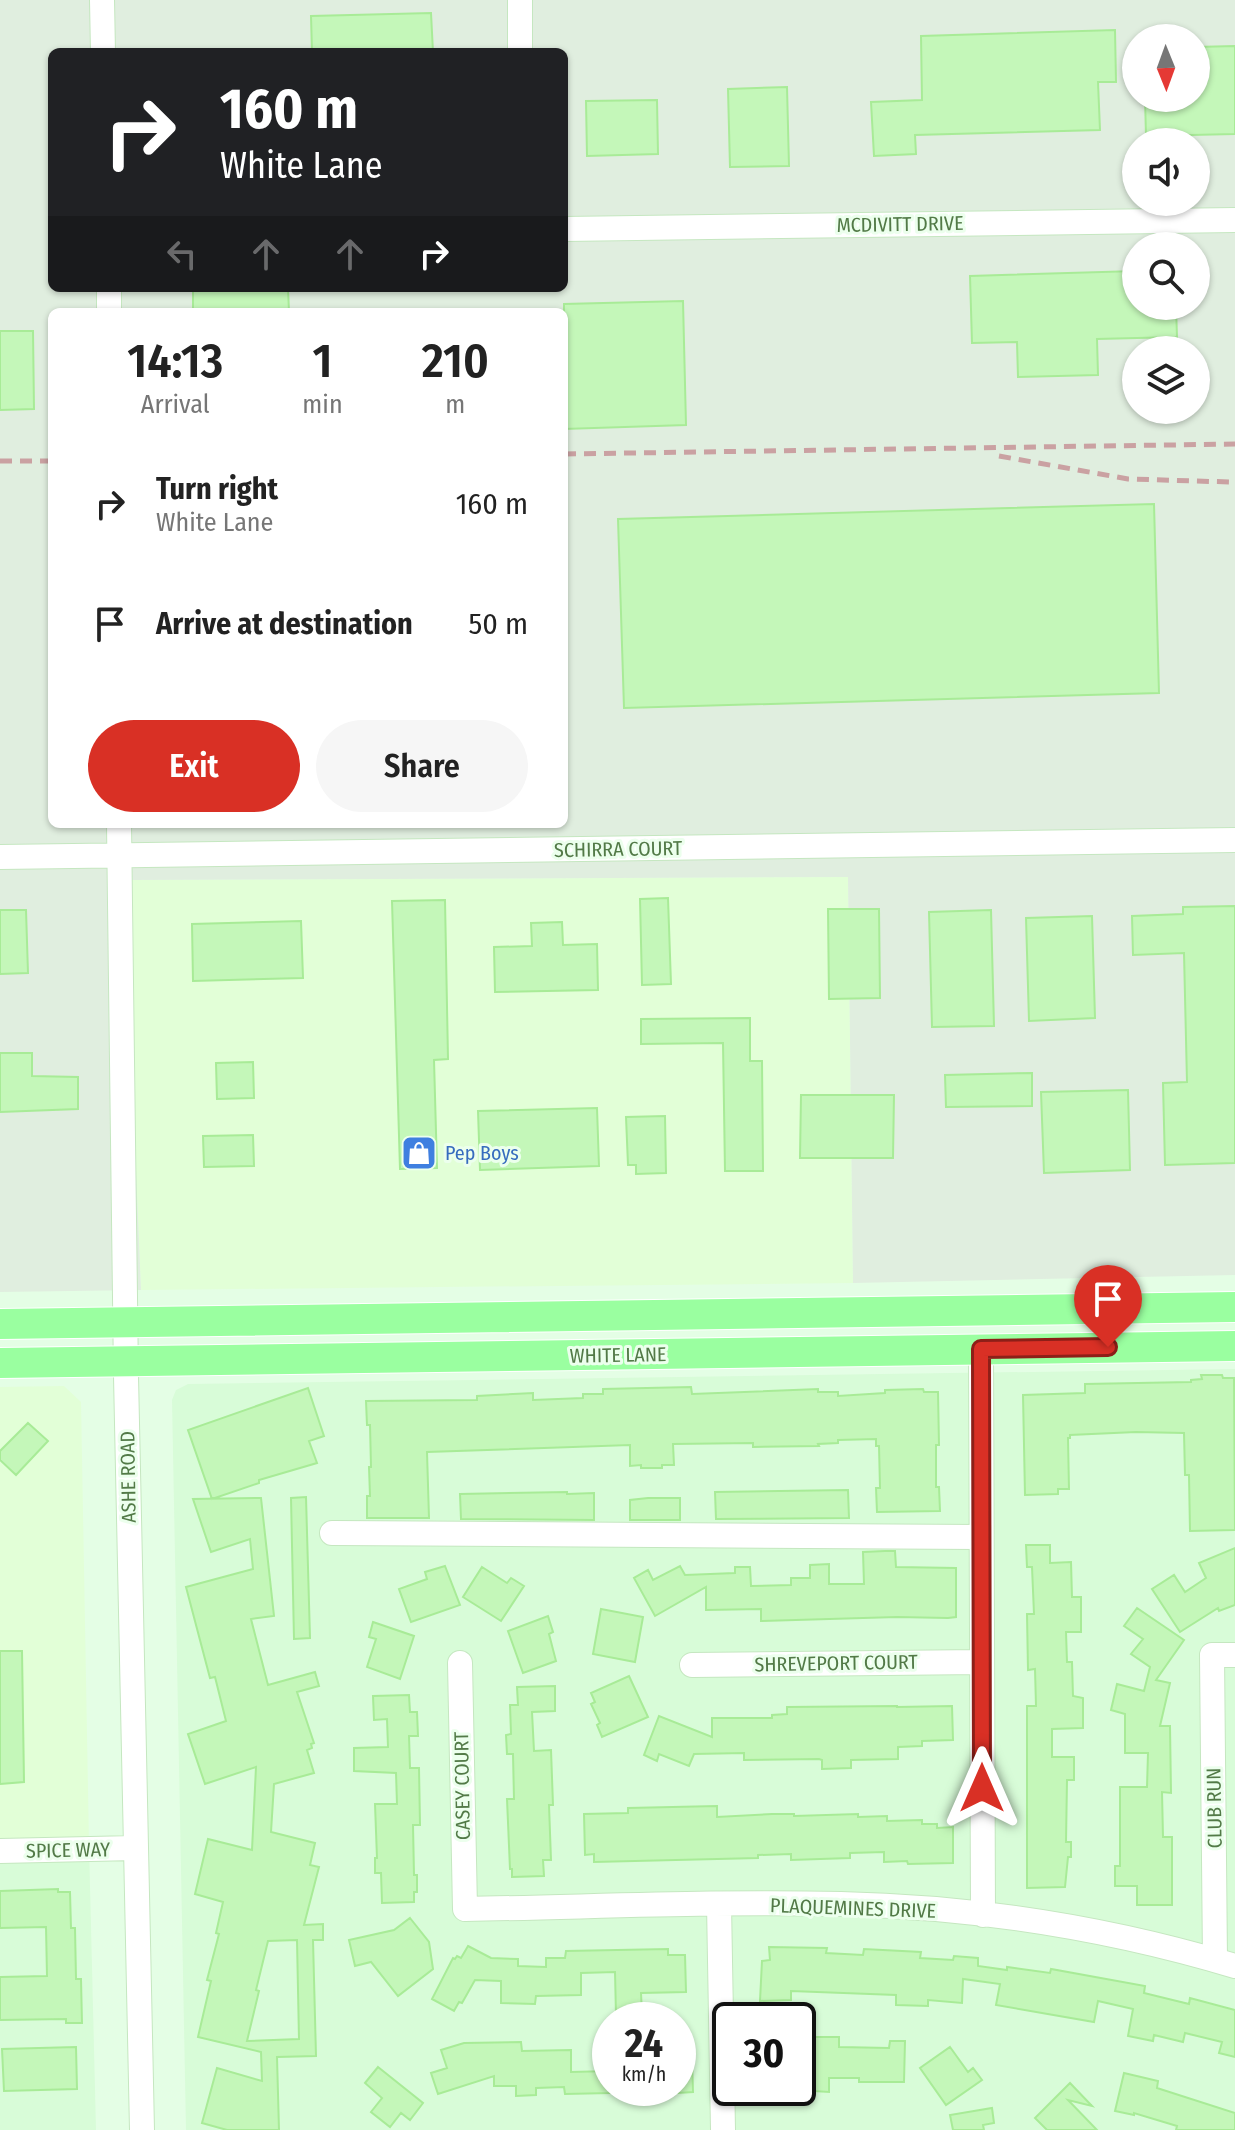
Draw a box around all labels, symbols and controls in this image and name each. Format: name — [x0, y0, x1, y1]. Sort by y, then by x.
north arrow — [1122, 24, 1210, 112]
map controls — [1122, 24, 1210, 424]
text: 160 m — [220, 76, 358, 143]
icon: right — [88, 80, 192, 184]
button: sound — [1122, 128, 1210, 216]
text: White Lane — [220, 144, 383, 188]
street label: MCDIVITT DRIVE — [836, 211, 964, 237]
icon: left — [160, 232, 204, 276]
icon: ahead — [244, 232, 288, 276]
icon: ahead — [328, 232, 372, 276]
icon: right — [412, 232, 456, 276]
button: search — [1122, 232, 1210, 320]
text: 14:13 — [127, 332, 223, 390]
text: 1 — [313, 332, 332, 390]
text: 210 — [422, 332, 489, 390]
button: layers — [1122, 336, 1210, 424]
text: Arrival — [141, 389, 210, 420]
text: min — [302, 389, 343, 420]
text: m — [445, 389, 465, 420]
text: Turn right — [156, 471, 278, 507]
icon: right — [88, 482, 132, 526]
text: 160 m — [456, 486, 528, 522]
text: White Lane — [156, 507, 273, 538]
icon: arrive — [88, 602, 132, 646]
text: Arrive at destination — [156, 606, 413, 642]
text: 50 m — [468, 606, 528, 642]
button: Exit — [88, 720, 300, 812]
button: Share — [316, 720, 528, 812]
street label: SCHIRRA COURT — [554, 836, 683, 862]
shop icon: Pep Boys — [400, 1134, 438, 1172]
place label: Pep Boys — [445, 1141, 519, 1165]
pin — [1074, 1265, 1142, 1347]
icon: arrive — [1086, 1277, 1130, 1321]
street label: WHITE LANE — [570, 1342, 666, 1368]
street label: ASHE ROAD — [115, 1431, 141, 1523]
street label: SHREVEPORT COURT — [754, 1650, 919, 1676]
street label: CASEY COURT — [449, 1731, 475, 1840]
position arrow — [940, 1746, 1024, 1830]
street label: CLUB RUN — [1201, 1767, 1227, 1849]
street label: SPICE WAY — [26, 1837, 110, 1863]
street label: PLAQUEMINES DRIVE — [770, 1893, 936, 1923]
speed limit sign: 30 — [712, 2002, 816, 2106]
text: 24 — [625, 2020, 663, 2068]
text: km/h — [622, 2062, 666, 2086]

